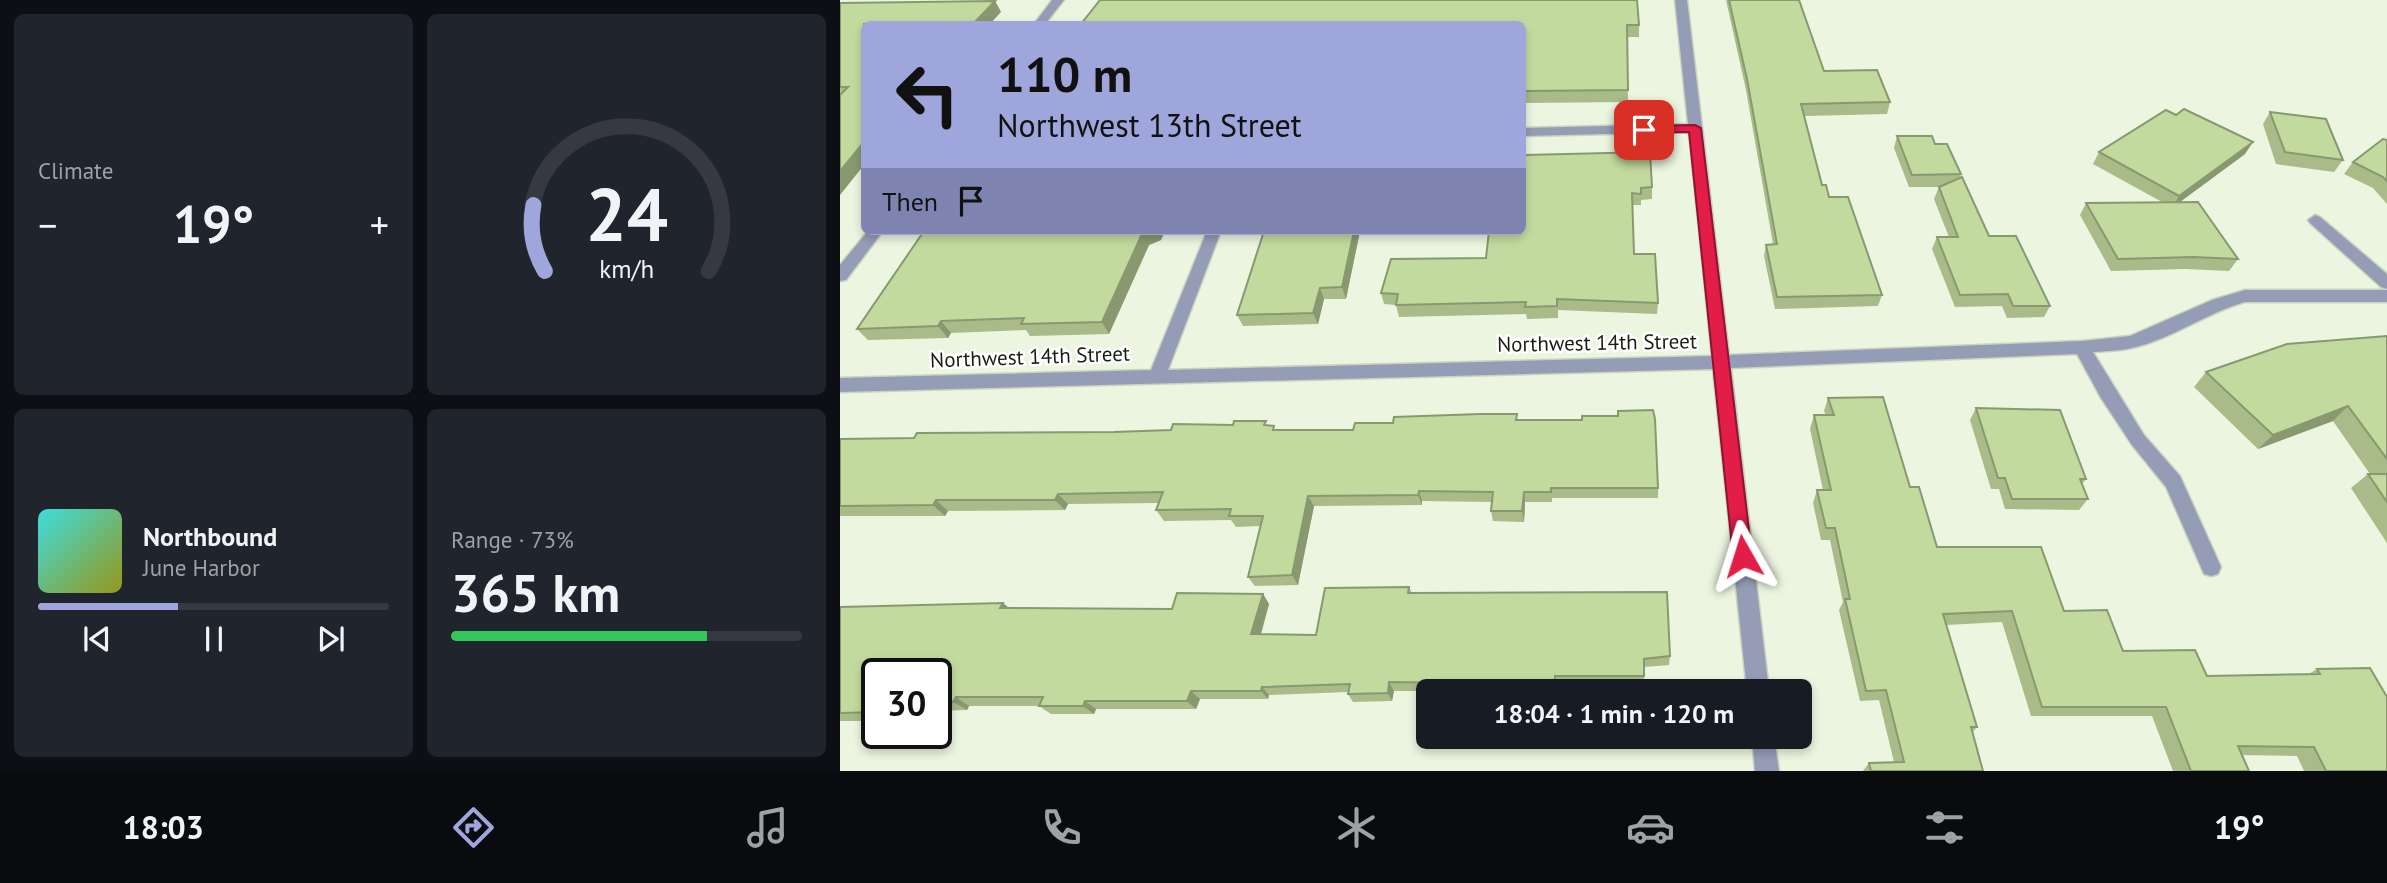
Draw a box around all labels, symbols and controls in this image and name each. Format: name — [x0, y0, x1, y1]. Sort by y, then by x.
text: 110 m — [997, 42, 1132, 106]
icon: left — [882, 49, 973, 140]
pin — [1614, 100, 1674, 160]
text: Northwest 13th Street — [997, 104, 1302, 146]
icon: arrive — [1625, 111, 1663, 149]
text: Climate — [38, 156, 113, 185]
text: 24 — [585, 167, 668, 261]
icon: arrive — [952, 182, 990, 220]
text: Then — [882, 185, 938, 218]
text: 19° — [173, 190, 254, 257]
text: − — [38, 200, 57, 249]
text: + — [370, 200, 389, 249]
text: km/h — [599, 252, 654, 284]
street label: Northwest 14th Street — [1497, 327, 1697, 358]
street label: Northwest 14th Street — [930, 340, 1130, 373]
position arrow — [1706, 519, 1780, 593]
text: Northbound — [143, 520, 277, 553]
text: Range · 73% — [451, 525, 574, 554]
text: June Harbor — [143, 553, 260, 582]
text: 365 km — [451, 559, 620, 626]
icon: previous — [78, 620, 116, 658]
icon: pause — [195, 620, 233, 658]
icon: next — [312, 620, 350, 658]
speed limit sign: 30 — [861, 658, 952, 749]
text: 18:04 · 1 min · 120 m — [1494, 697, 1734, 730]
icon: directions — [449, 803, 498, 852]
icon: music — [743, 803, 792, 852]
icon: phone — [1037, 803, 1086, 852]
icon: climate — [1332, 803, 1381, 852]
icon: car — [1626, 803, 1675, 852]
icon: filters — [1920, 803, 1969, 852]
text: 18:03 — [123, 806, 204, 848]
text: 19° — [2214, 806, 2264, 848]

